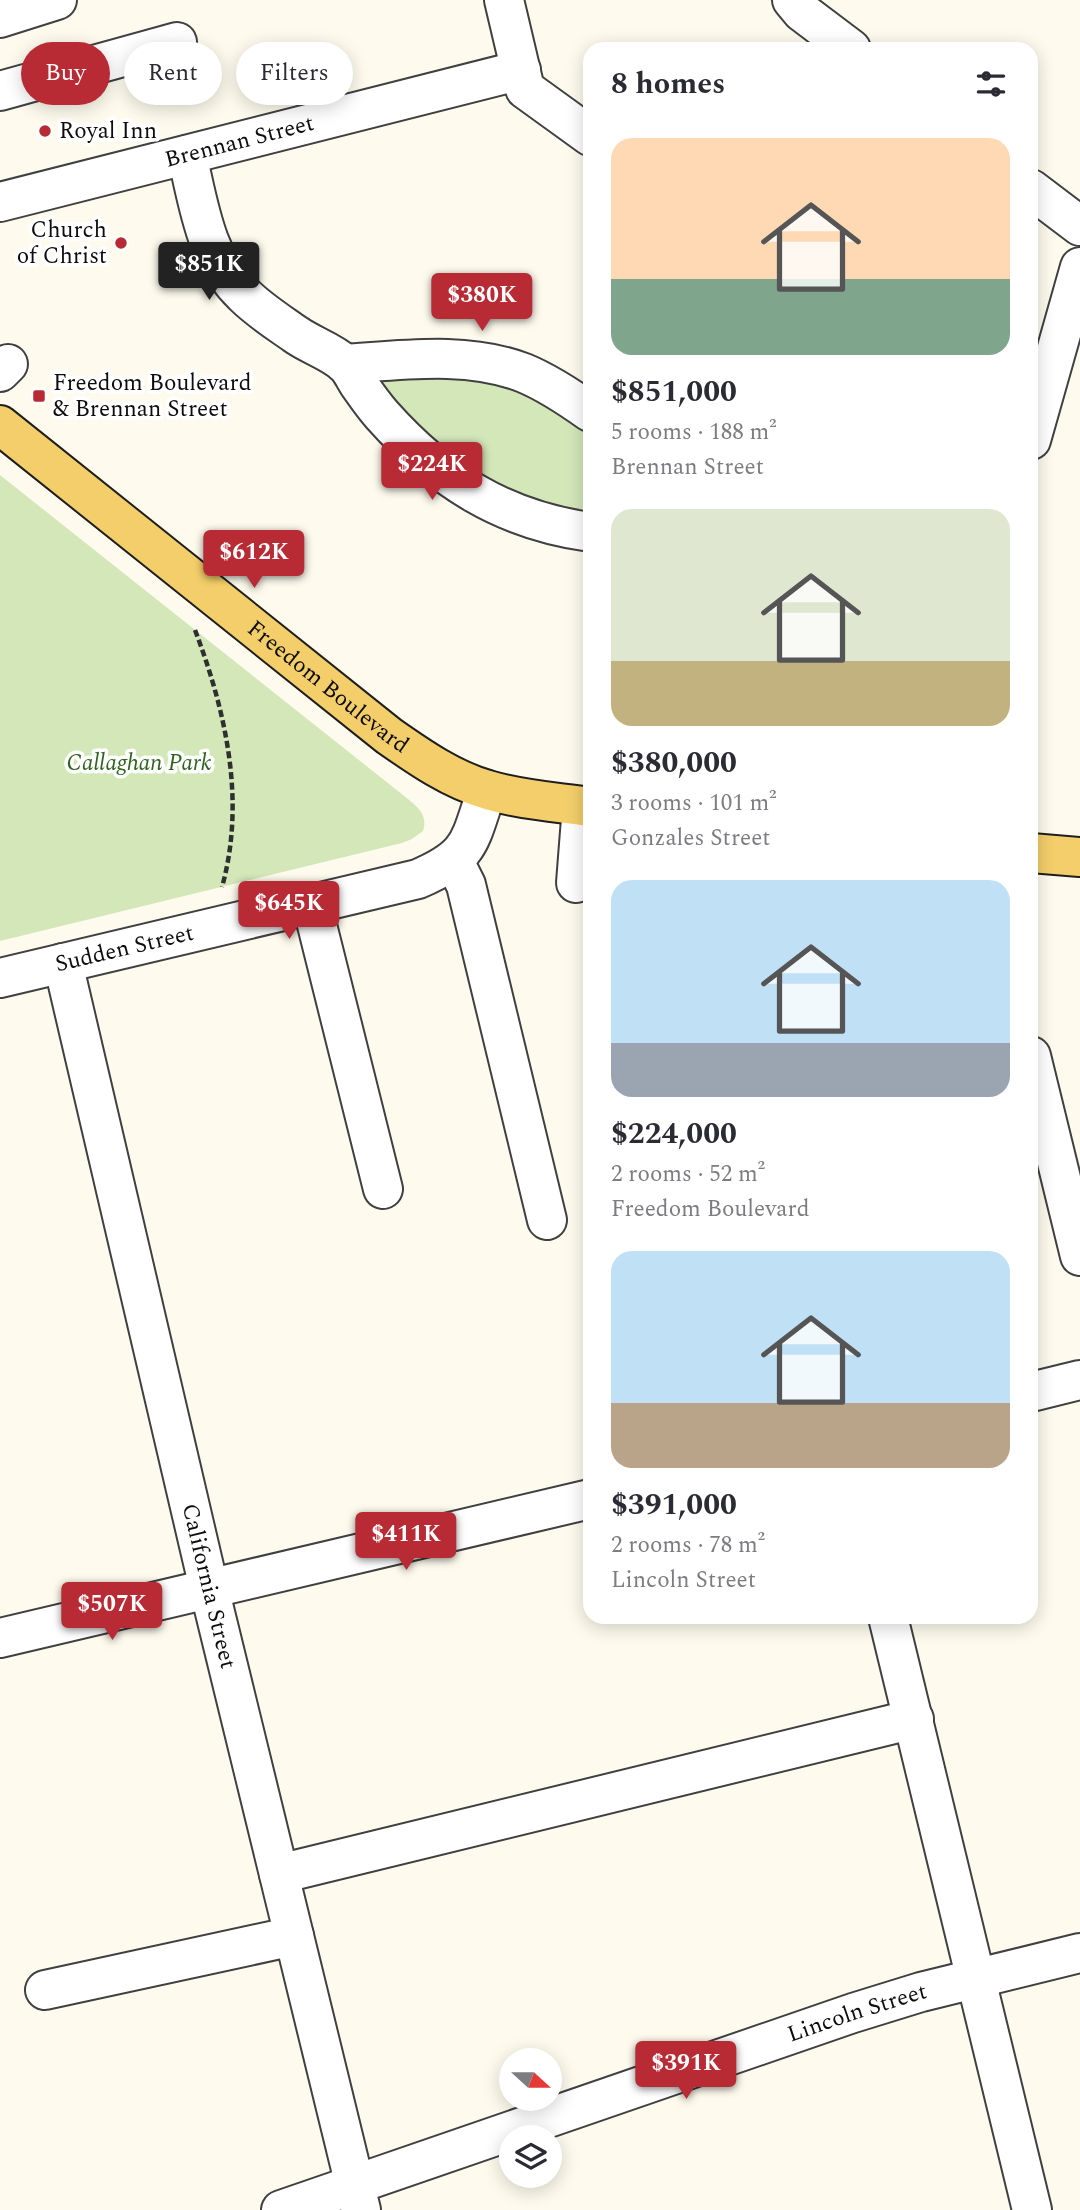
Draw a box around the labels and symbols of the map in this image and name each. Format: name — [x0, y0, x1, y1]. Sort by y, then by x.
street label: Brennan Street — [161, 106, 318, 177]
place label: Royal Inn — [59, 114, 157, 149]
marker: Royal Inn — [37, 123, 53, 139]
place label: Church of Christ — [17, 213, 107, 274]
marker: Church of Christ — [113, 235, 129, 251]
pin: $851K — [160, 243, 258, 302]
pin: $380K — [433, 274, 531, 333]
place label: Freedom Boulevard & Brennan Street — [53, 366, 252, 427]
marker: Freedom Boulevard & Brennan Street — [31, 388, 47, 404]
pin: $224K — [383, 442, 481, 502]
pin: $612K — [205, 530, 303, 590]
street label: Freedom Boulevard — [240, 612, 416, 763]
park label: Callaghan Park — [66, 746, 212, 781]
pin: $645K — [240, 881, 338, 941]
street label: Sudden Street — [52, 915, 197, 982]
street label: California Street — [172, 1500, 246, 1673]
pin: $411K — [357, 1512, 455, 1572]
pin: $507K — [63, 1582, 161, 1642]
street label: Lincoln Street — [783, 1974, 930, 2052]
pin: $391K — [637, 2042, 735, 2101]
north arrow — [499, 2048, 562, 2110]

